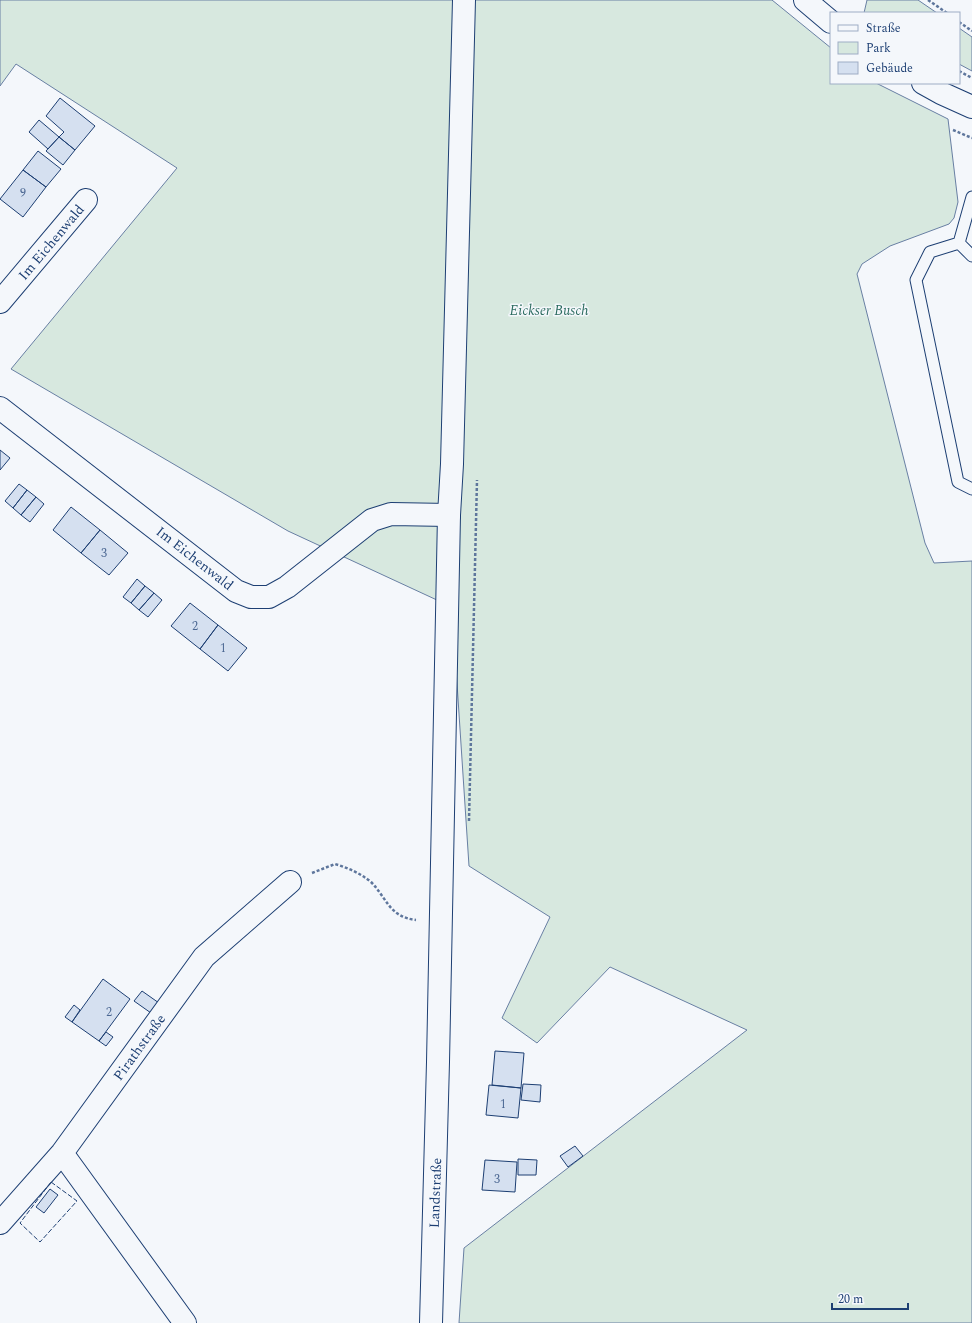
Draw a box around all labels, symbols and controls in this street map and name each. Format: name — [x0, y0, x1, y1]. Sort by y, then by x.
legend — [830, 12, 960, 84]
text: Straße — [866, 19, 901, 38]
text: Park — [866, 39, 891, 58]
text: Gebäude — [866, 59, 913, 78]
house number: 9 — [20, 184, 26, 203]
street label: Im Eichenwald — [13, 200, 90, 285]
park label: Eickser Busch — [510, 300, 588, 321]
street label: Im Eichenwald — [151, 521, 238, 596]
house number: 3 — [101, 544, 107, 563]
house number: 2 — [192, 617, 198, 636]
house number: 1 — [220, 639, 226, 658]
house number: 2 — [106, 1003, 112, 1022]
street label: Pirathstraße — [108, 1010, 171, 1085]
house number: 1 — [500, 1095, 506, 1114]
street label: Landstraße — [424, 1157, 447, 1229]
house number: 3 — [494, 1170, 500, 1189]
scale bar — [832, 1285, 908, 1311]
text: 20 m — [838, 1290, 863, 1309]

